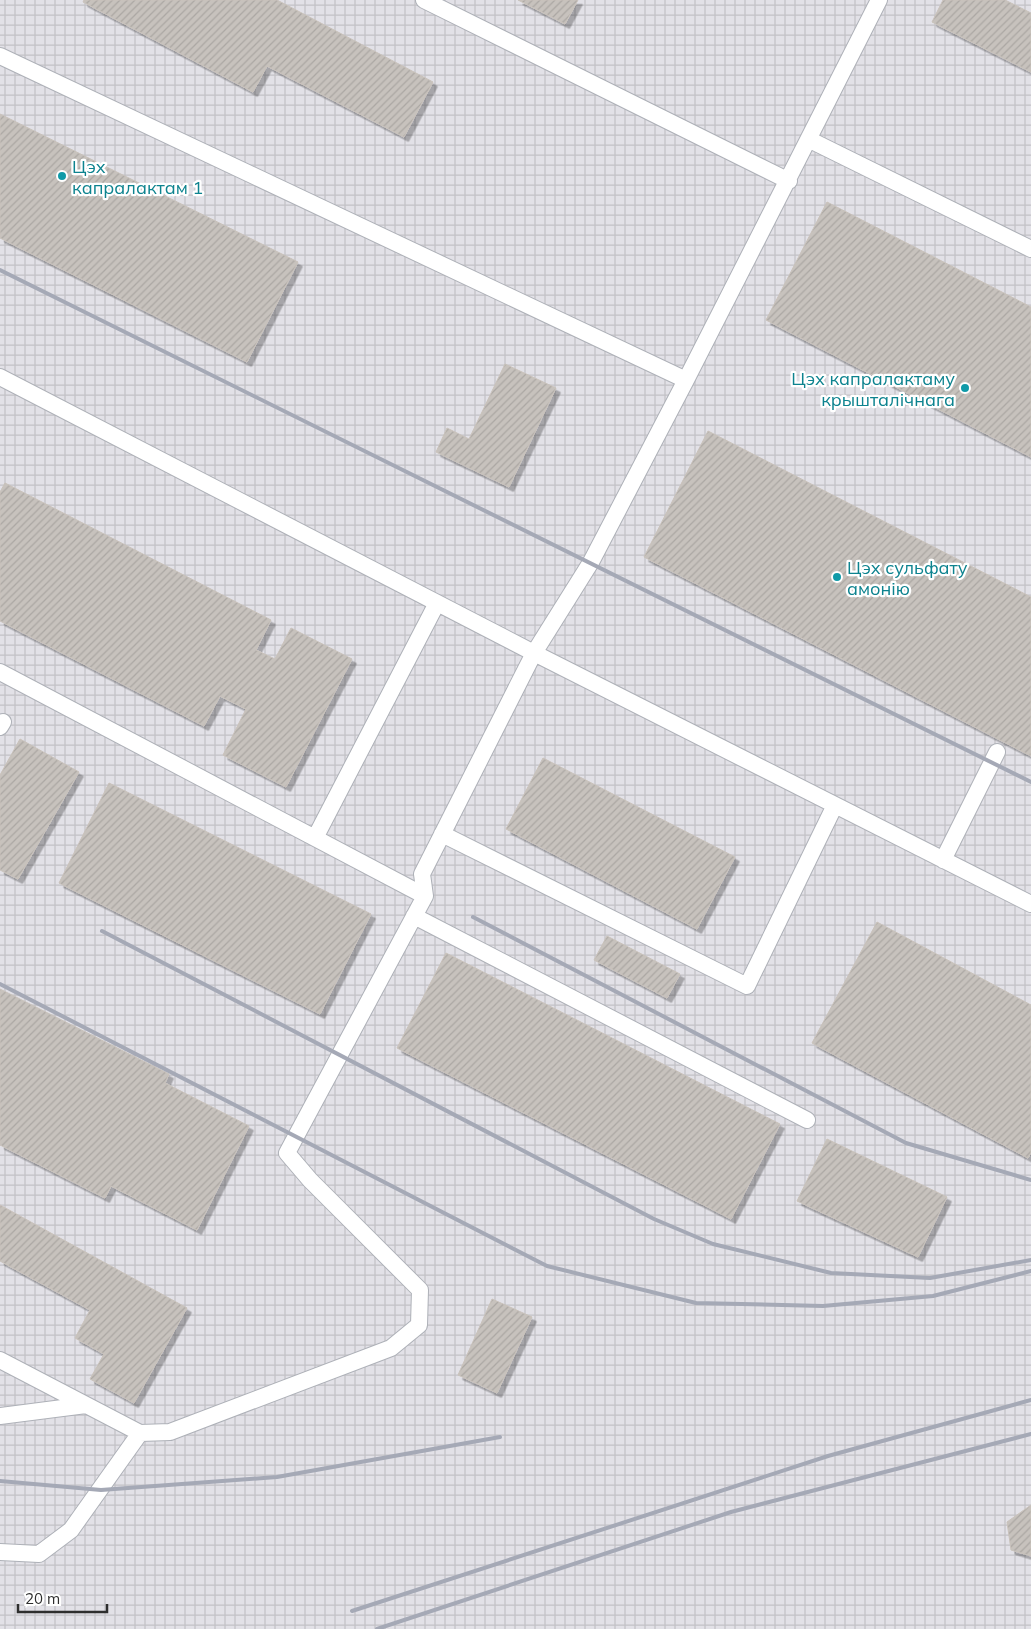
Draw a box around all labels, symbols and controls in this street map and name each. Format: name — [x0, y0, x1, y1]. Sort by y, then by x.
place label: Цэх капралактам 1 — [72, 155, 203, 199]
marker: Цэх капралактам 1 — [56, 170, 68, 182]
place label: Цэх капралактаму крышталічнага — [791, 367, 955, 411]
marker: Цэх капралактаму крышталічнага — [959, 382, 971, 394]
place label: Цэх сульфату амонію — [847, 556, 968, 600]
marker: Цэх сульфату амонію — [831, 571, 843, 583]
scale bar — [18, 1582, 106, 1614]
text: 20 m — [25, 1589, 60, 1608]

